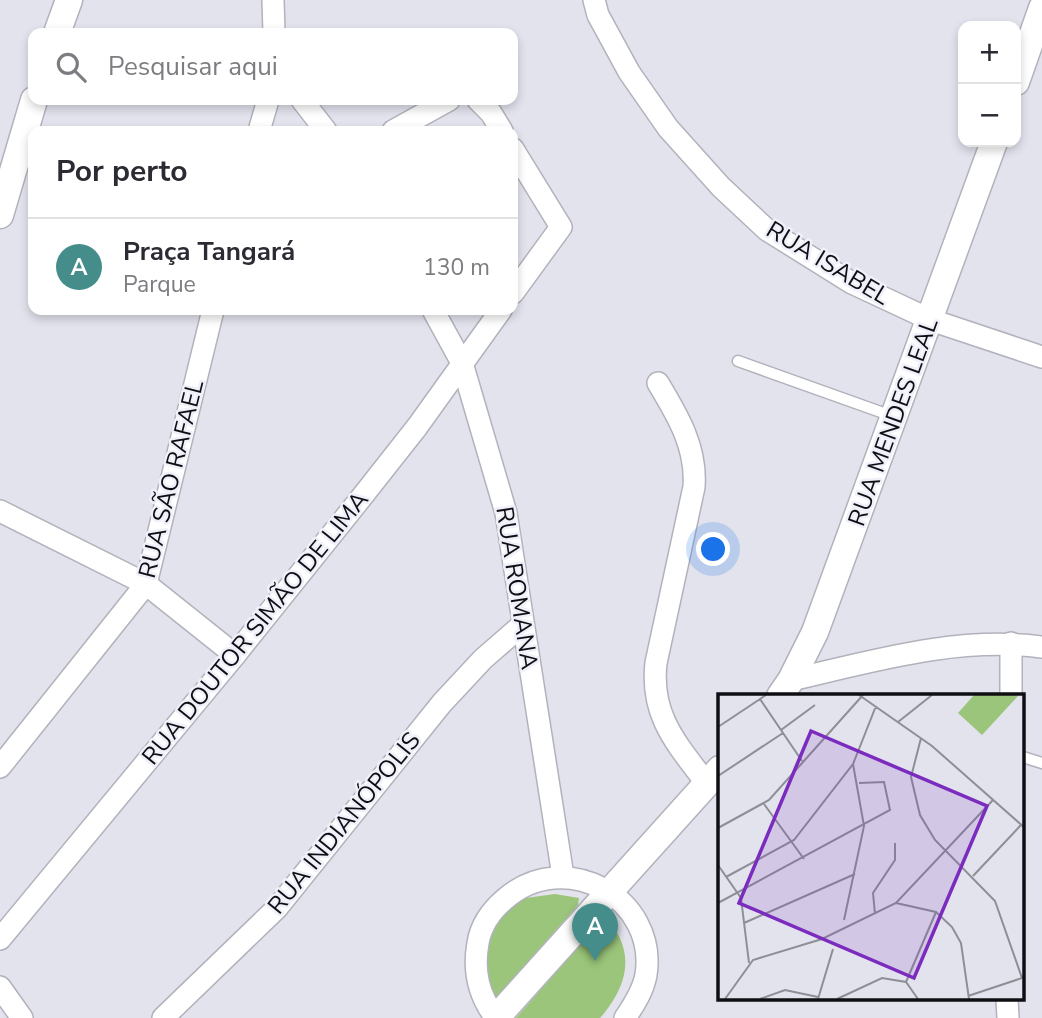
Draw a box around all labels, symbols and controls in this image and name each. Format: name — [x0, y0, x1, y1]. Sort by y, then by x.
map controls — [958, 21, 1021, 147]
button: + — [958, 21, 1021, 84]
search box — [28, 28, 518, 105]
icon: search — [52, 48, 90, 86]
text: Pesquisar aqui — [108, 49, 278, 84]
button: − — [958, 84, 1021, 147]
text: Por perto — [56, 151, 187, 192]
street label: RUA ISABEL — [760, 214, 896, 312]
text: Praça Tangará — [123, 234, 295, 269]
text: A — [70, 252, 88, 283]
text: 130 m — [423, 252, 490, 283]
text: Parque — [123, 269, 196, 300]
street label: RUA MENDES LEAL — [841, 314, 945, 530]
street label: RUA SÃO RAFAEL — [131, 377, 211, 581]
street label: RUA DOUTOR SIMÃO DE LIMA — [135, 484, 376, 771]
street label: RUA ROMANA — [488, 504, 546, 672]
your location — [696, 532, 730, 566]
inset map — [718, 694, 1024, 1000]
street label: RUA INDIANÓPOLIS — [260, 725, 428, 921]
pin: A — [572, 903, 618, 961]

